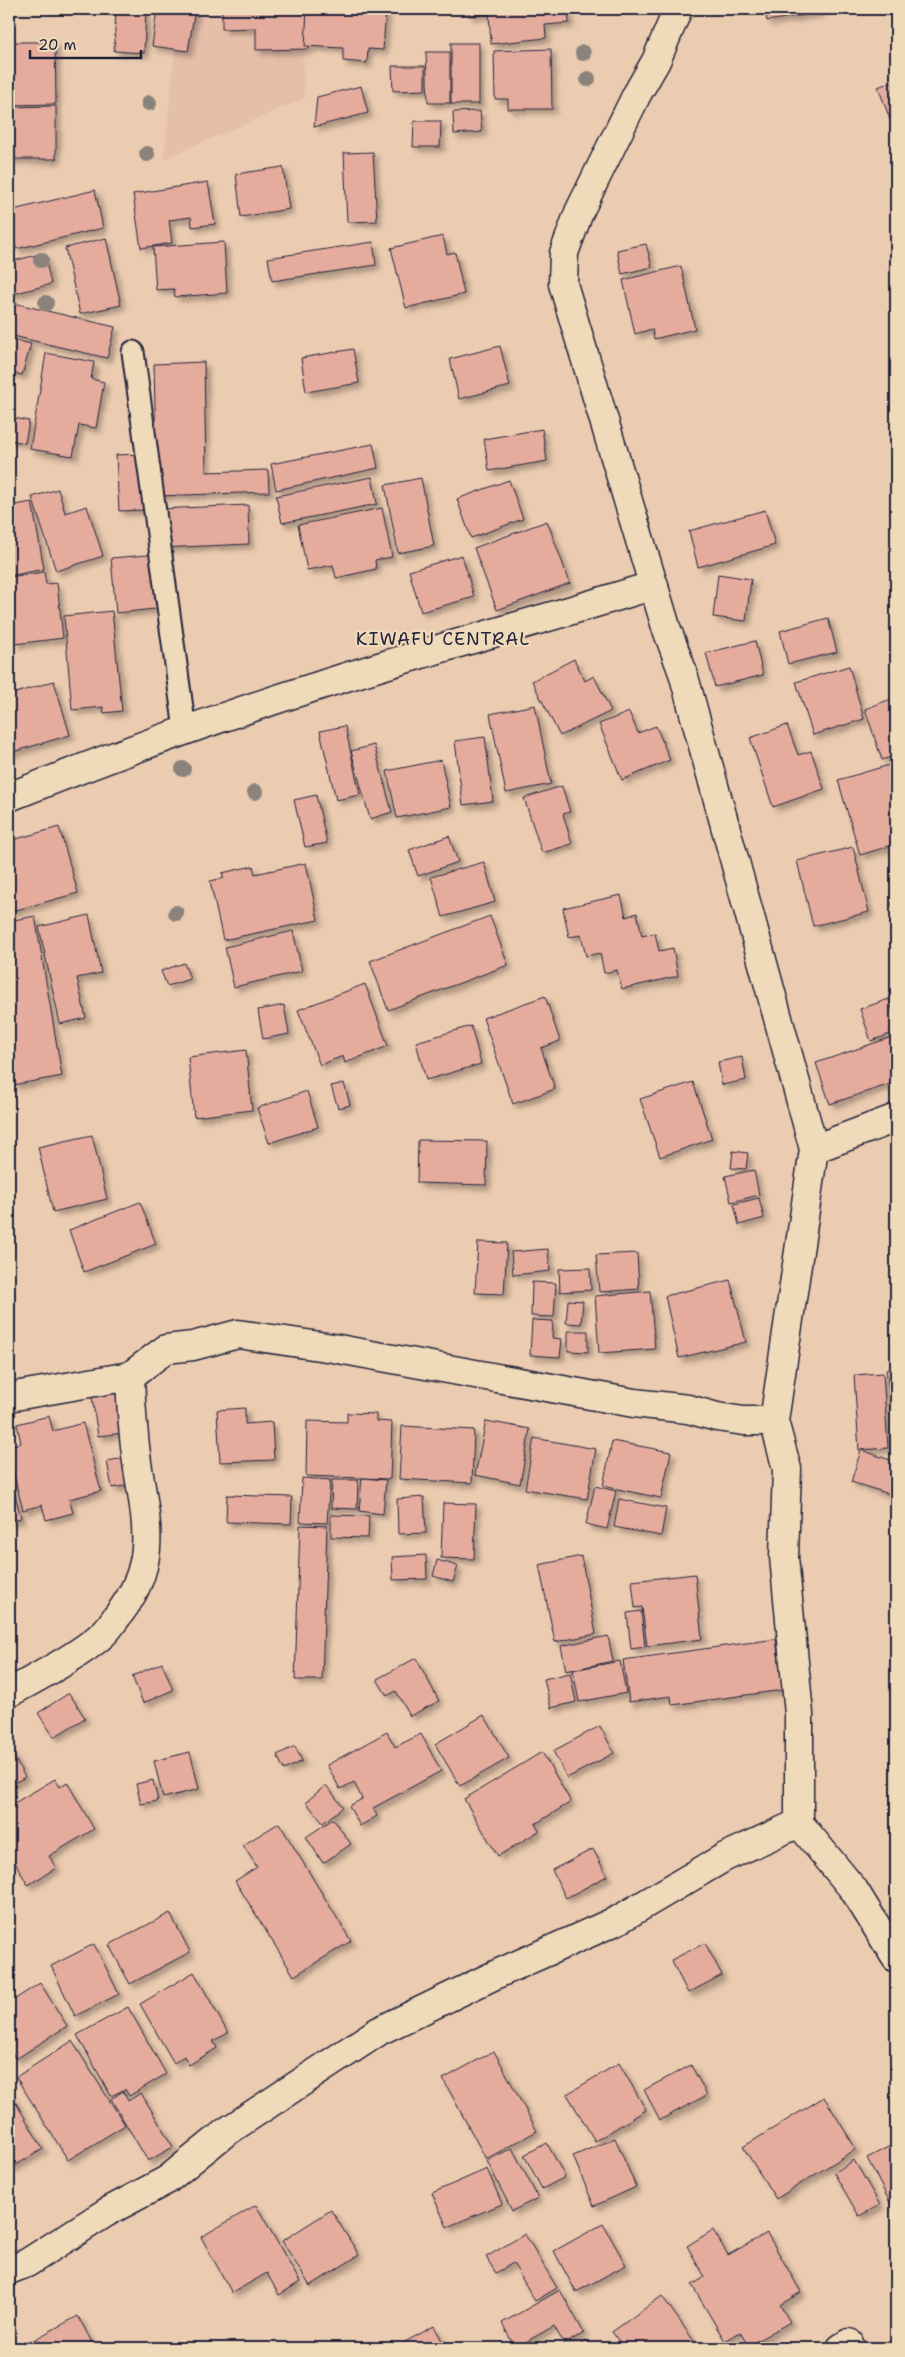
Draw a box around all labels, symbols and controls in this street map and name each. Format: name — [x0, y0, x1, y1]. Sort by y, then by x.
scale bar — [30, 28, 141, 60]
text: 20 m — [38, 35, 77, 55]
district label: KIWAFU CENTRAL — [356, 627, 530, 651]

